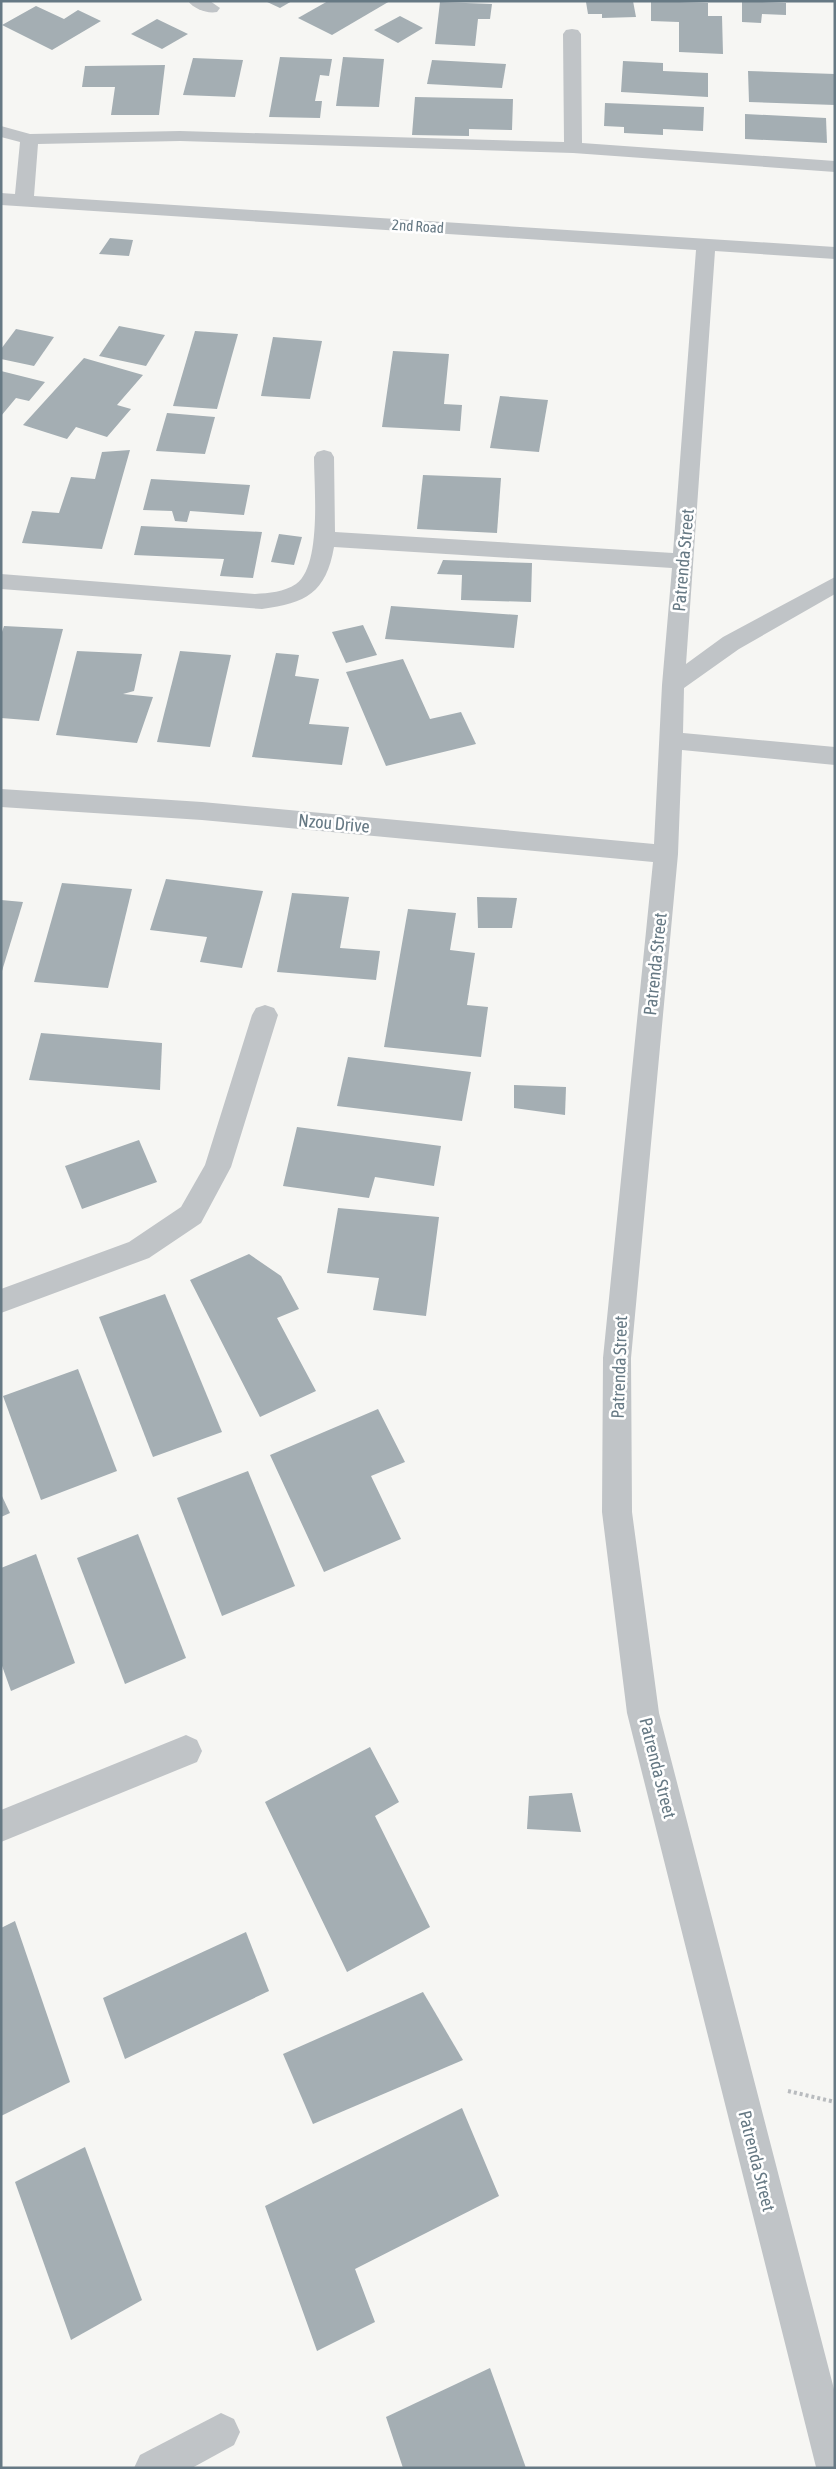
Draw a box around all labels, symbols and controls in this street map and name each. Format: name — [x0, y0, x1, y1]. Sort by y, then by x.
street label: 2nd Road — [391, 216, 445, 236]
street label: Patrenda Street — [668, 508, 698, 612]
street label: Nzou Drive — [297, 809, 371, 837]
street label: Patrenda Street — [639, 912, 671, 1016]
street label: Patrenda Street — [607, 1315, 631, 1419]
street label: Patrenda Street — [635, 1715, 681, 1821]
street label: Patrenda Street — [734, 2108, 780, 2214]

